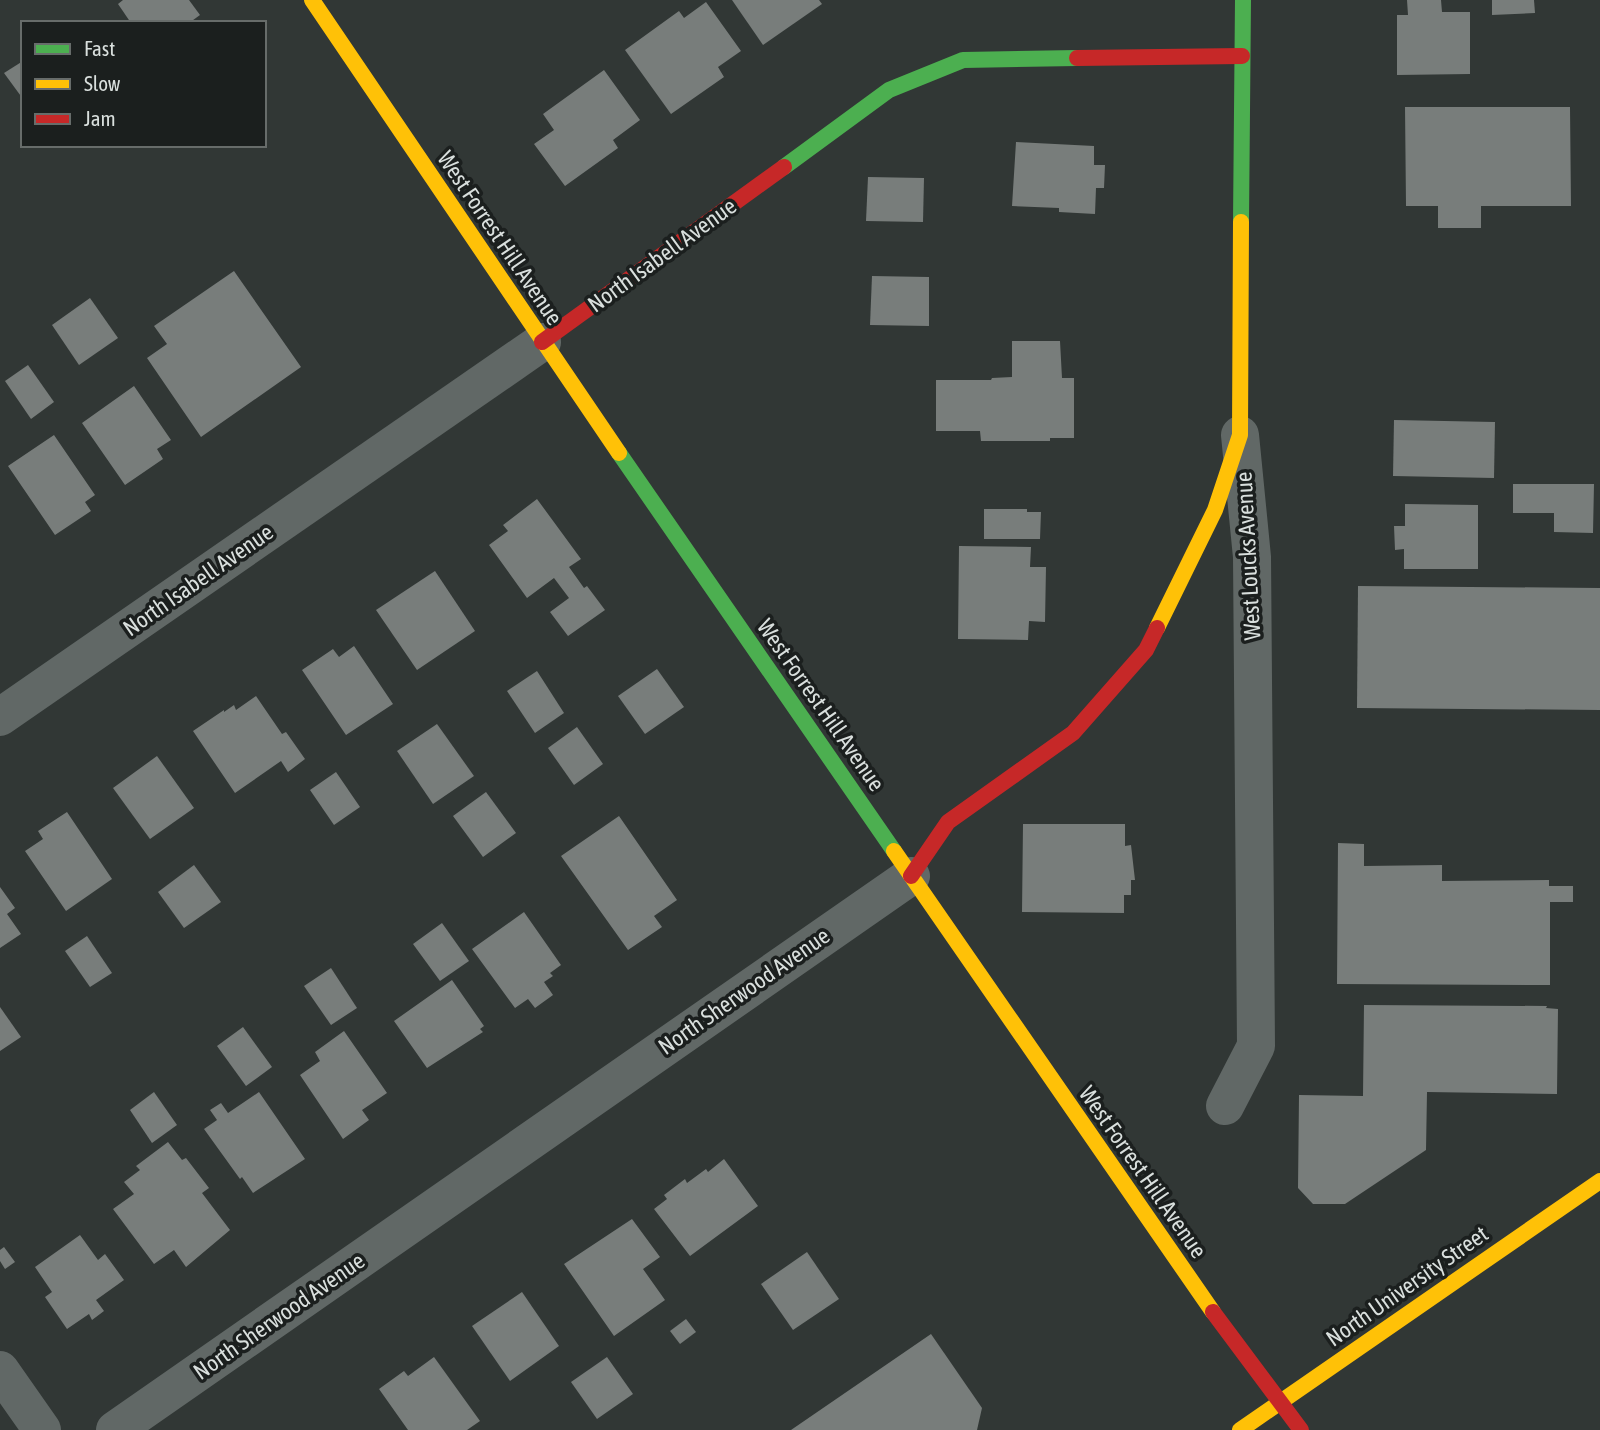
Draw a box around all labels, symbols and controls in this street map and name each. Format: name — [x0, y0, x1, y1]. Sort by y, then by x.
legend — [21, 21, 266, 147]
text: Fast — [84, 36, 115, 60]
text: Slow — [84, 71, 121, 95]
text: Jam — [84, 106, 116, 130]
street label: West Forrest Hill Avenue — [432, 146, 568, 330]
street label: North Isabell Avenue — [583, 192, 741, 318]
street label: West Loucks Avenue — [1231, 471, 1265, 641]
street label: North Isabell Avenue — [118, 519, 278, 641]
street label: West Forrest Hill Avenue — [752, 614, 890, 796]
street label: North Sherwood Avenue — [654, 922, 834, 1060]
street label: West Forrest Hill Avenue — [1074, 1081, 1212, 1263]
street label: North University Street — [1321, 1220, 1493, 1352]
street label: North Sherwood Avenue — [189, 1247, 369, 1385]

